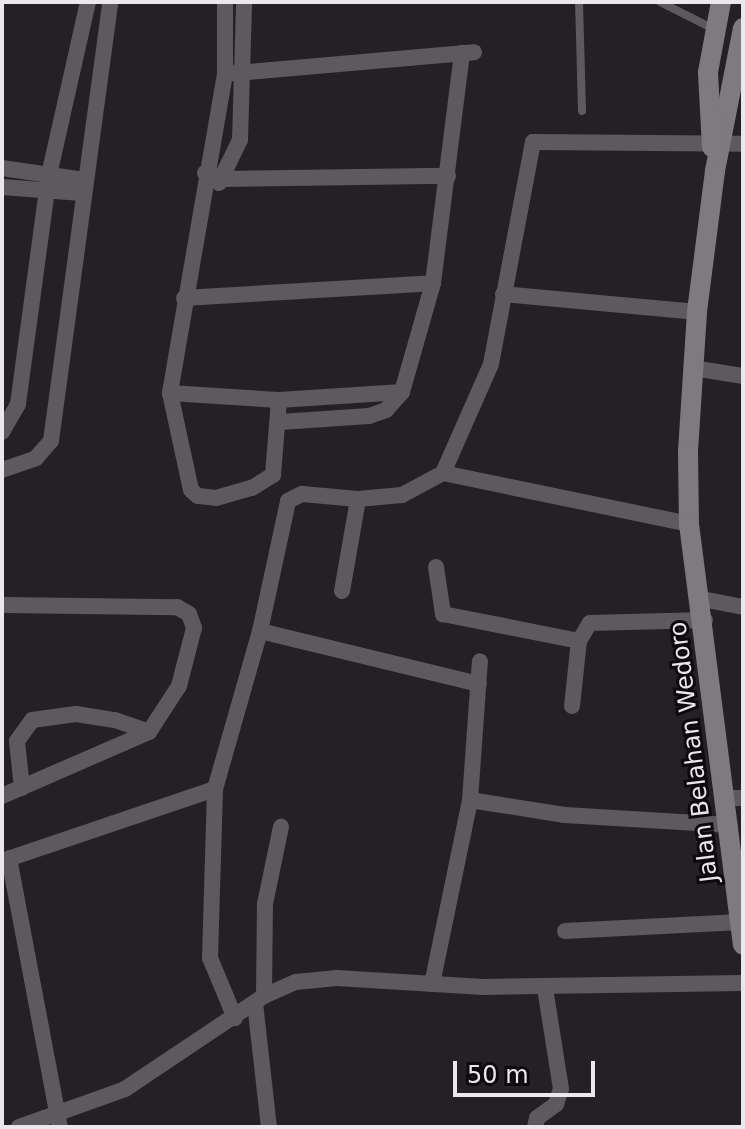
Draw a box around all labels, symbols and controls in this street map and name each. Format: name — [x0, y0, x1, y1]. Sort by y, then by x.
street label: Jalan Belahan Wedoro — [664, 620, 724, 884]
scale bar — [457, 1045, 599, 1095]
text: 50 m — [467, 1061, 529, 1089]

